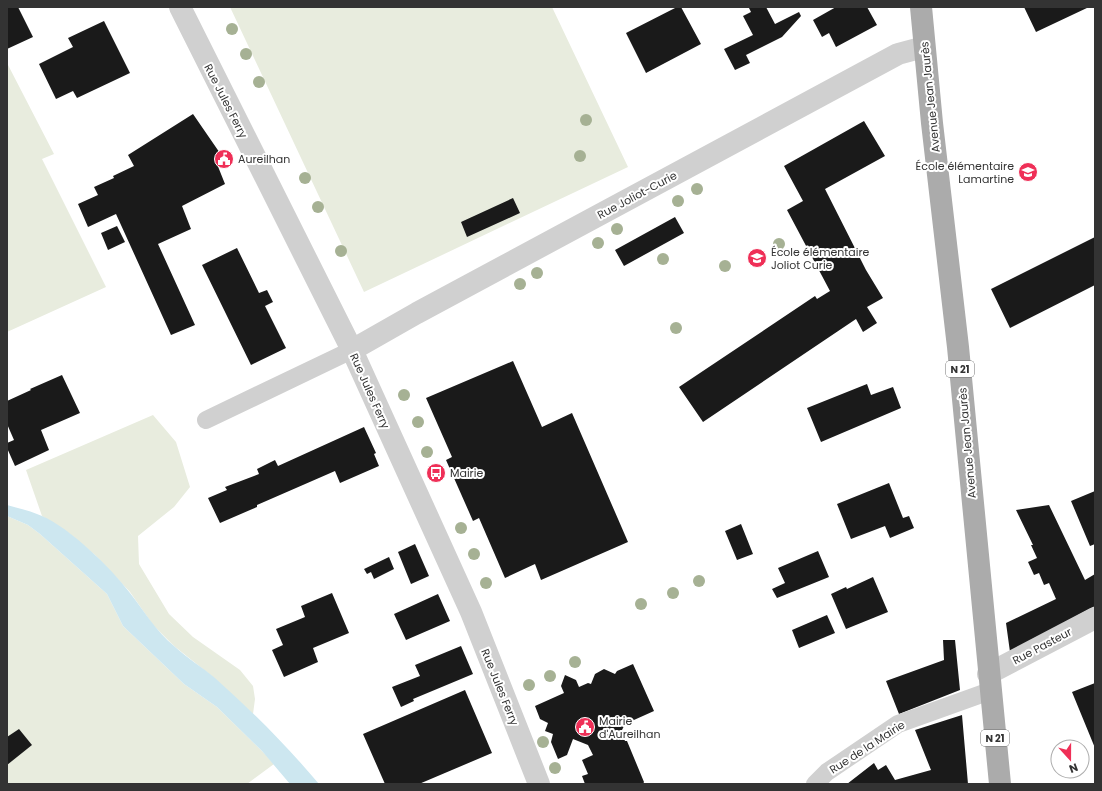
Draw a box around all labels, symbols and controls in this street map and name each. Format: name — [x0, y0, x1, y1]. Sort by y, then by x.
street label: Avenue Jean Jaurès — [916, 41, 944, 153]
street label: Rue Jules Ferry — [200, 61, 252, 142]
public building icon: Aureilhan — [213, 148, 235, 170]
place label: Aureilhan — [238, 151, 290, 167]
place label: École élémentaire Lamartine — [916, 158, 1014, 187]
school or university icon: École élémentaire Lamartine — [1017, 161, 1039, 183]
street label: Rue Joliot-Curie — [594, 167, 680, 223]
place label: École élémentaire Joliot Curie — [771, 244, 870, 273]
school or university icon: École élémentaire Joliot Curie — [746, 247, 768, 269]
street label: Rue Jules Ferry — [346, 351, 394, 432]
road number: N 21 — [946, 361, 974, 377]
street label: Avenue Jean Jaurès — [954, 387, 980, 499]
bus stop icon: Mairie — [425, 462, 447, 484]
place label: Mairie — [450, 465, 483, 481]
street label: Rue Pasteur — [1010, 624, 1074, 668]
street label: Rue Jules Ferry — [477, 646, 523, 728]
place label: Mairie d'Aureilhan — [599, 713, 661, 742]
public building icon: Mairie d'Aureilhan — [574, 716, 596, 738]
street label: Rue de la Mairie — [826, 717, 908, 777]
road number: N 21 — [981, 730, 1009, 746]
north arrow — [1050, 739, 1090, 779]
text: N — [1067, 759, 1080, 777]

